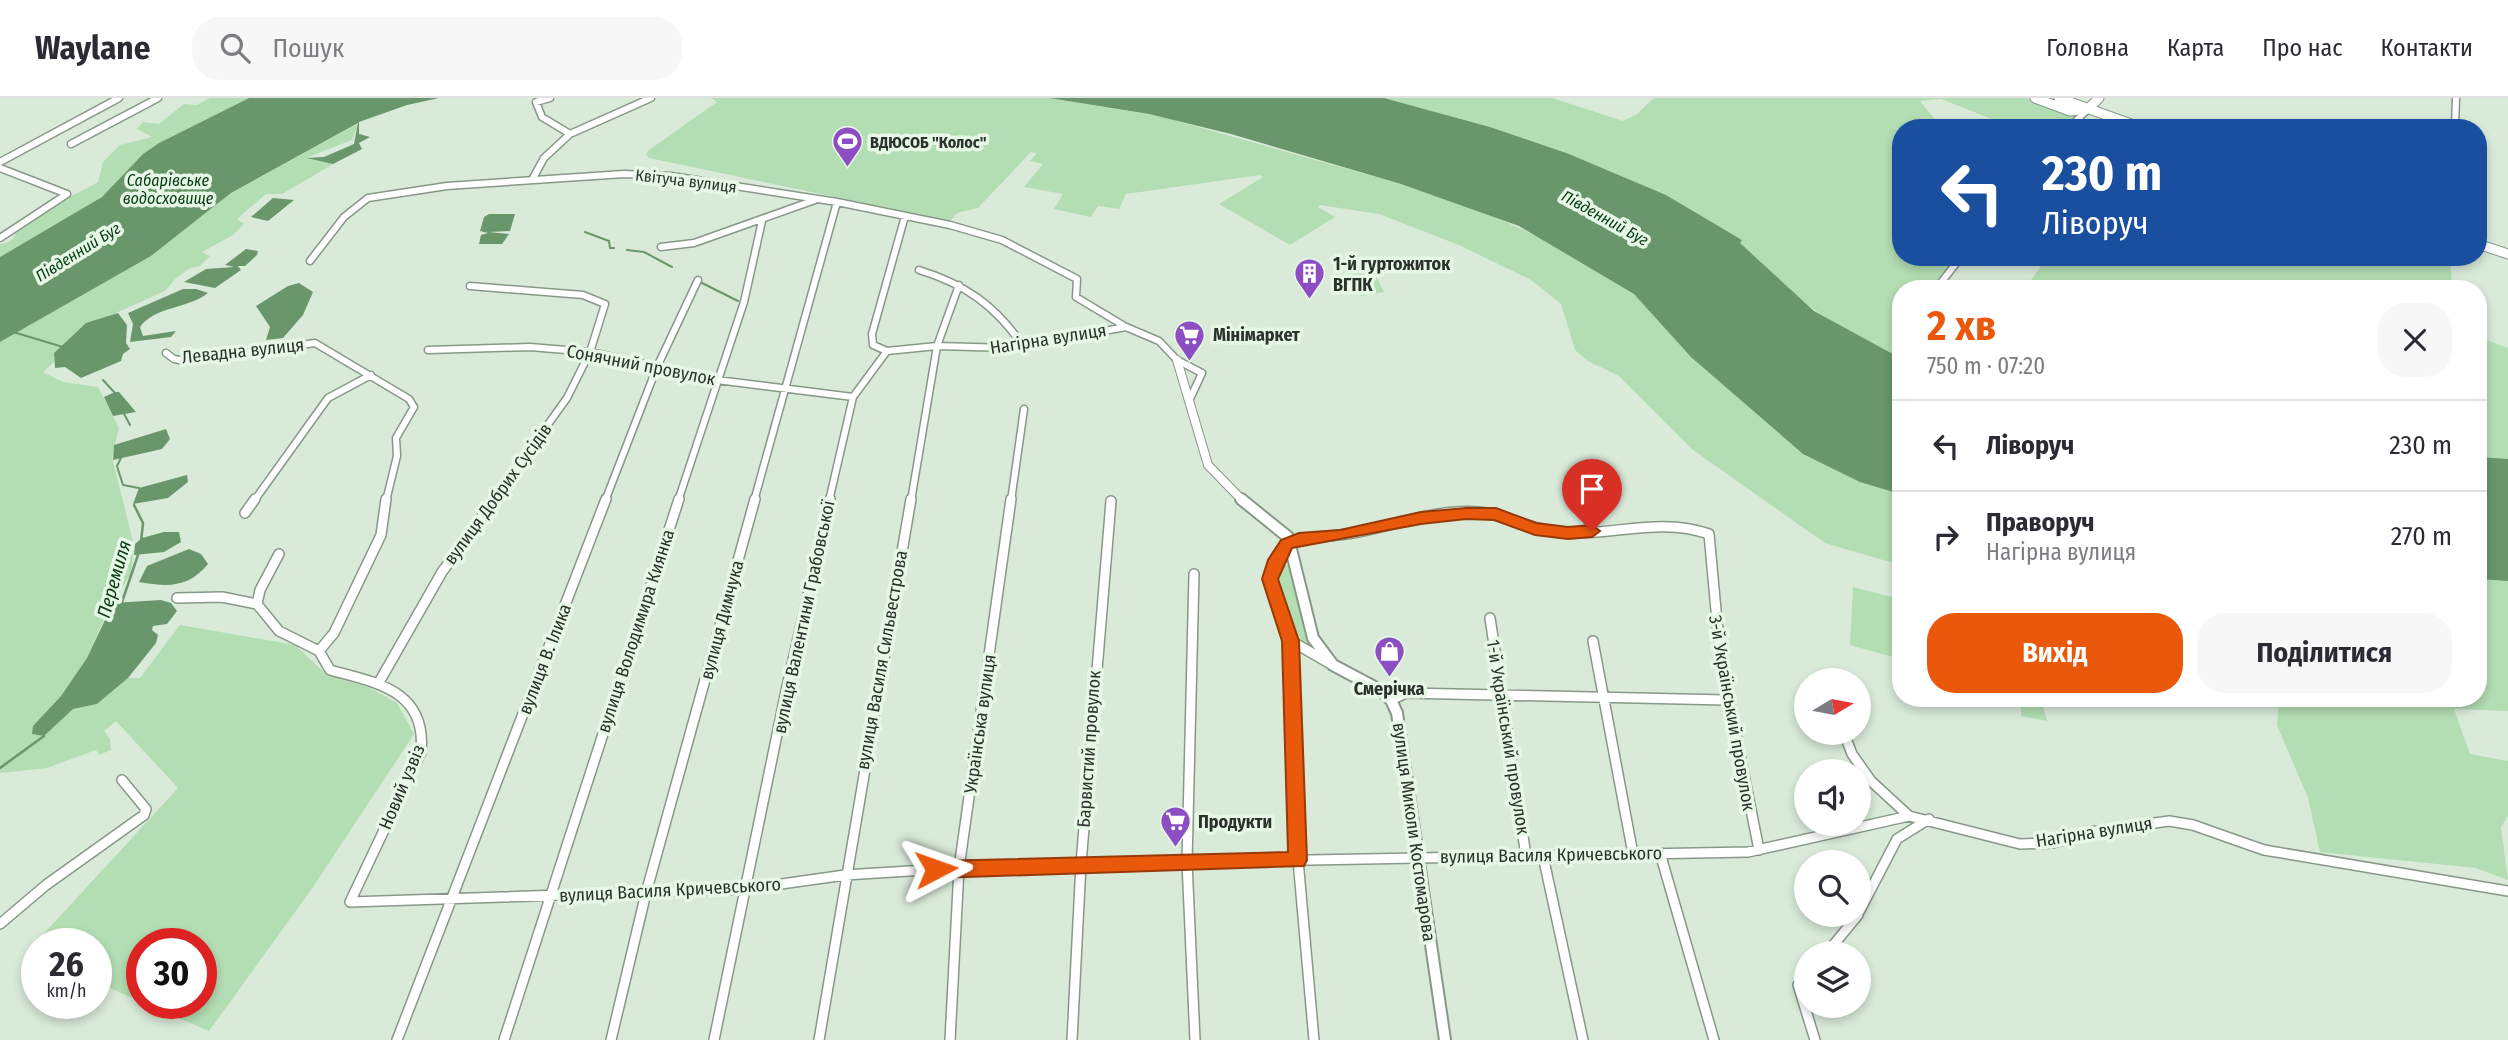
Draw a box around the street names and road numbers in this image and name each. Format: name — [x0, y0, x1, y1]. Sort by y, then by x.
street label: Квітуча вулиця — [634, 165, 738, 197]
street label: Нагірна вулиця — [988, 319, 1108, 359]
street label: Левадна вулиця — [181, 334, 305, 368]
street label: Сонячний провулок — [565, 340, 718, 390]
street label: вулиця Добрих Сусідів — [439, 419, 557, 569]
street label: вулиця Валентини Грабовської — [769, 498, 840, 736]
street label: вулиця Володимира Киянка — [593, 526, 679, 735]
street label: вулиця Василя Сильвестрова — [852, 548, 912, 771]
street label: вулиця Димчука — [696, 558, 749, 682]
street label: вулиця В. Ілика — [514, 600, 576, 717]
street label: 3-й Український провулок — [1704, 614, 1760, 813]
street label: 1-й Український провулок — [1482, 638, 1534, 837]
street label: Українська вулиця — [959, 653, 1001, 796]
street label: Барвистий провулок — [1073, 669, 1106, 828]
street label: вулиця Миколи Костомарова — [1388, 721, 1440, 943]
street label: Новий узвіз — [374, 741, 430, 833]
street label: Нагірна вулиця — [2034, 812, 2154, 852]
street label: вулиця Василя Кричевського — [1440, 842, 1662, 868]
street label: вулиця Василя Кричевського — [559, 873, 781, 907]

